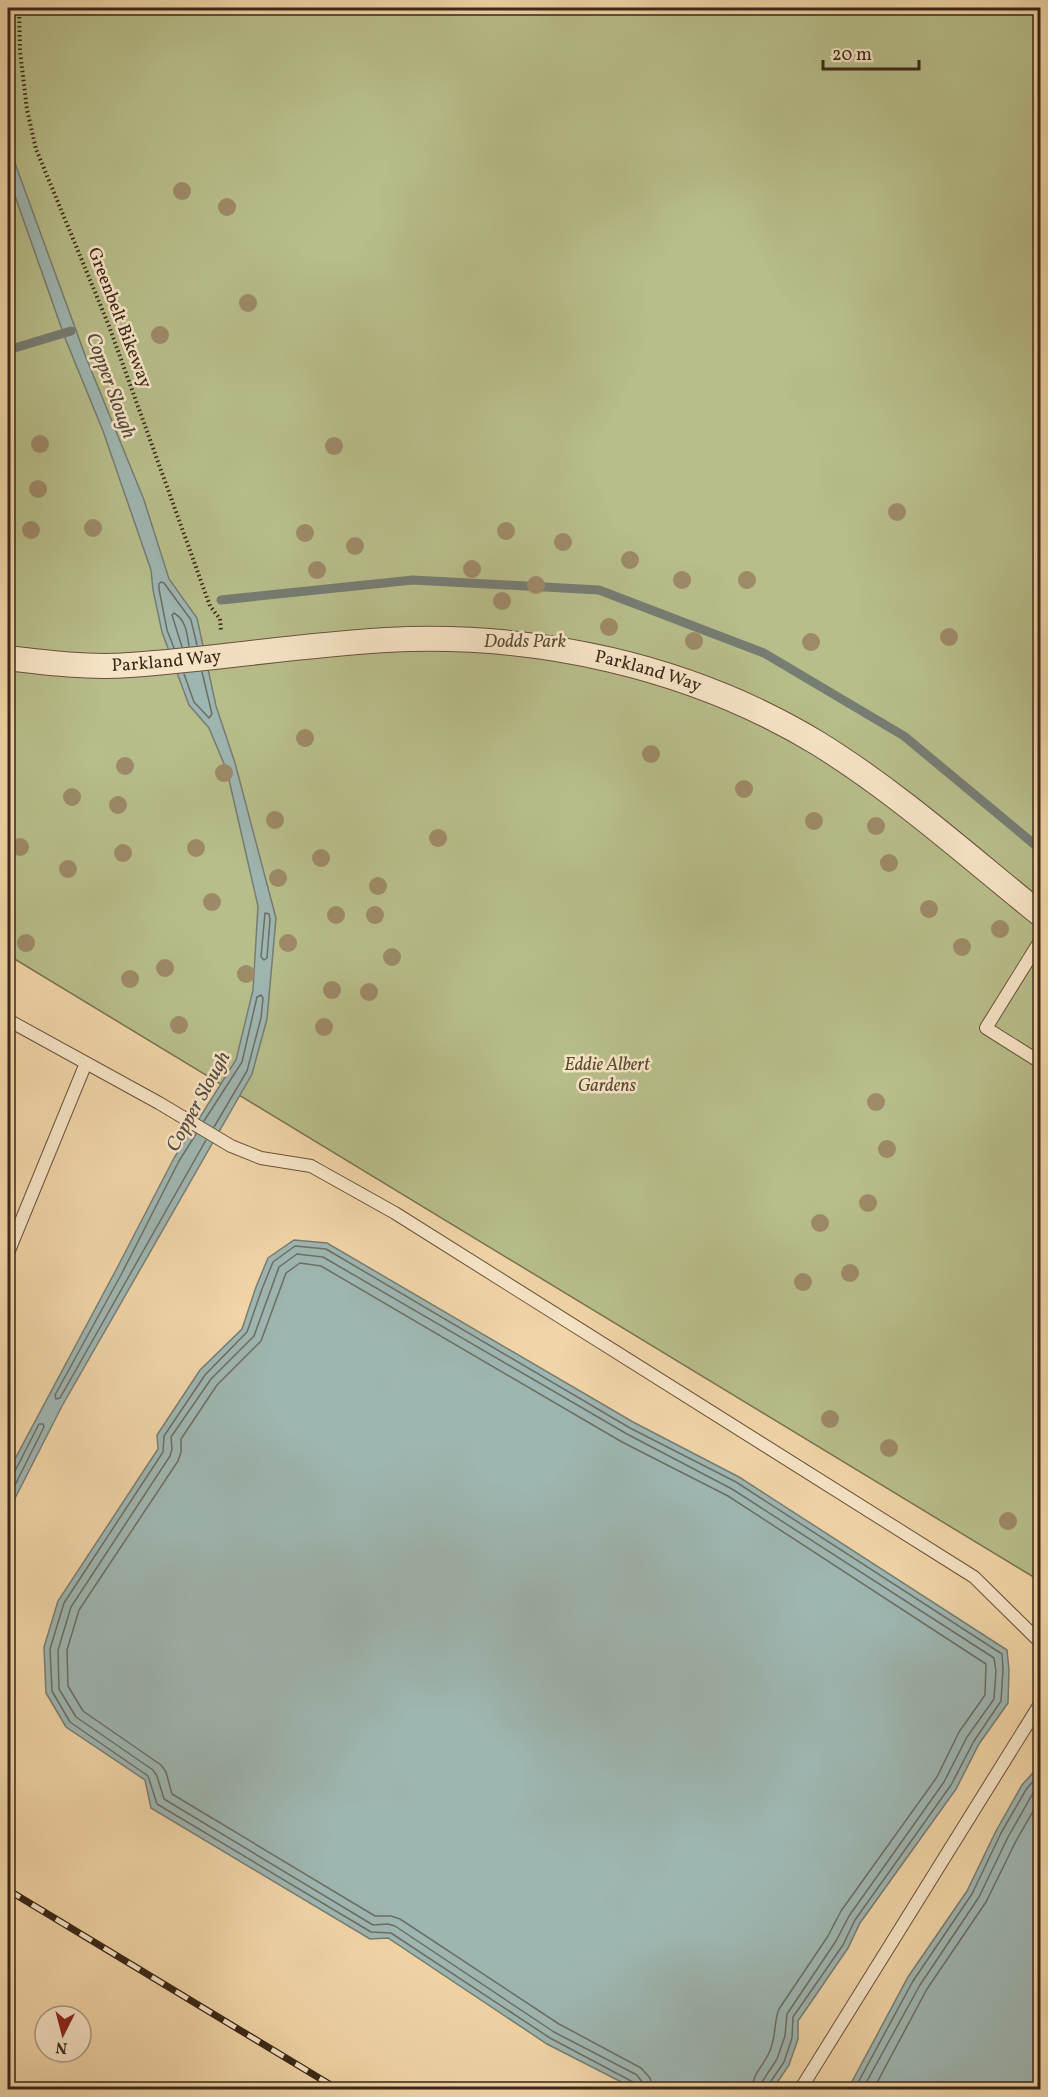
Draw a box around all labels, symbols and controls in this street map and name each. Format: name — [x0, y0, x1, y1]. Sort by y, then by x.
scale bar — [823, 33, 919, 71]
text: 20 m — [832, 43, 872, 68]
street label: Greenbelt Bikeway — [81, 244, 157, 392]
water label: Copper Slough — [78, 329, 142, 443]
park label: Dodds Park — [484, 630, 566, 655]
street label: Parkland Way — [111, 644, 223, 678]
street label: Parkland Way — [592, 644, 705, 699]
water label: Copper Slough — [160, 1047, 238, 1157]
park label: Eddie Albert Gardens — [564, 1053, 651, 1099]
north arrow — [33, 2004, 93, 2064]
text: N — [54, 2035, 69, 2058]

